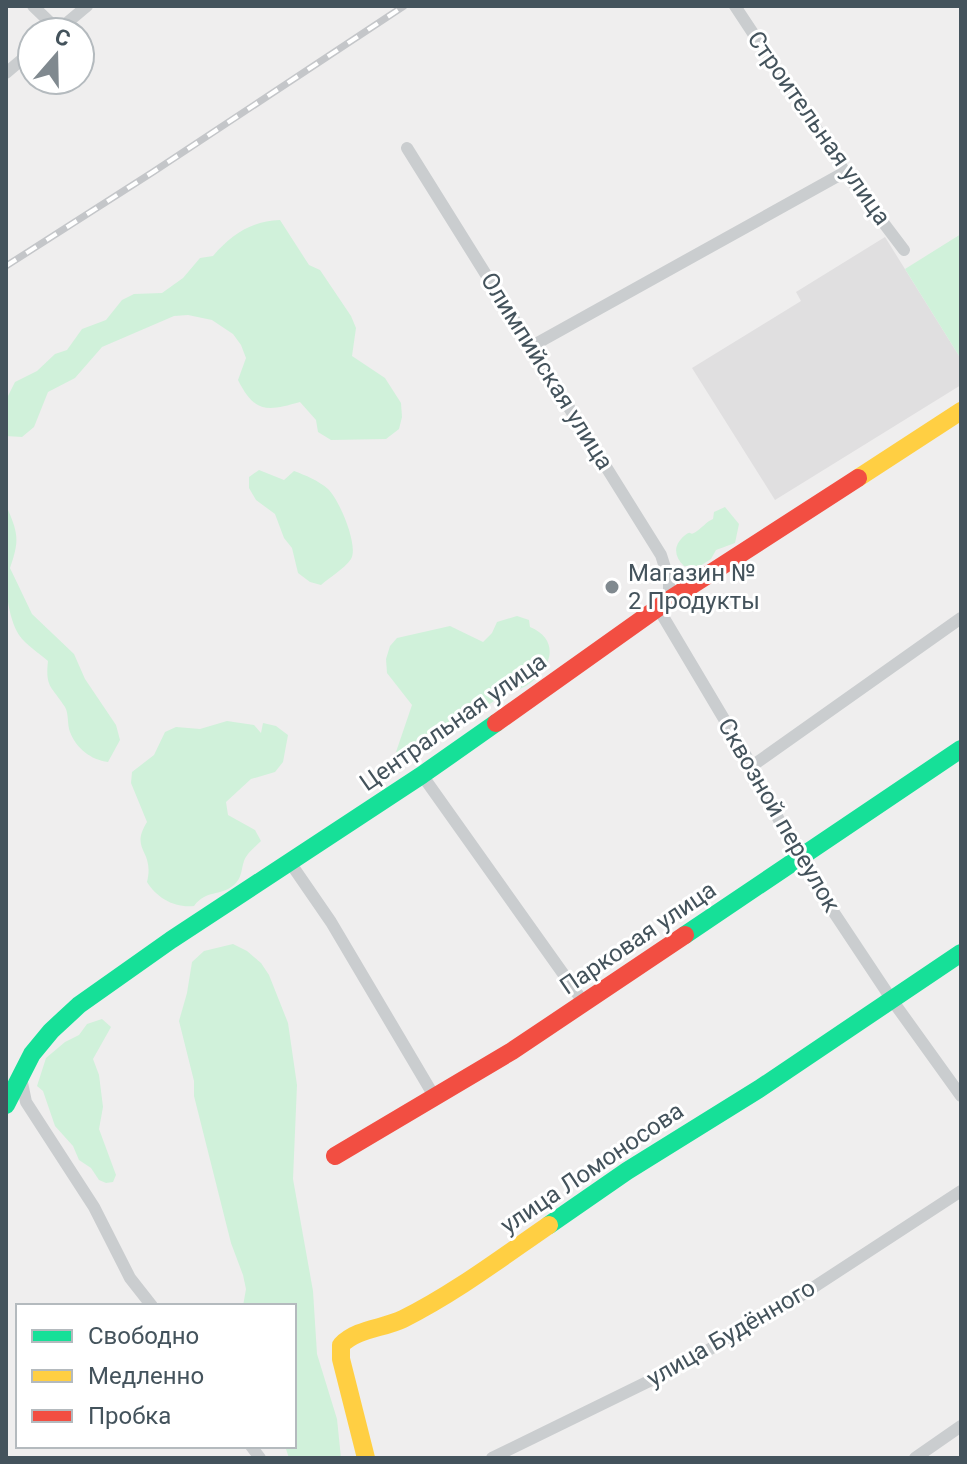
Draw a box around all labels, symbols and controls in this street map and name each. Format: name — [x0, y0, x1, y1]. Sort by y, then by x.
north arrow — [16, 16, 96, 96]
text: С — [52, 23, 74, 52]
street label: Строительная улица — [741, 26, 897, 230]
street label: Олимпийская улица — [475, 267, 619, 475]
place label: Магазин № 2 Продукты — [628, 559, 760, 615]
marker: Магазин № 2 Продукты — [603, 578, 621, 596]
street label: Центральная улица — [354, 647, 552, 797]
street label: Сквозной переулок — [712, 713, 846, 917]
street label: Парковая улица — [555, 876, 721, 1000]
street label: улица Ломоносова — [495, 1096, 689, 1240]
street label: улица Будённого — [642, 1273, 820, 1393]
legend — [16, 1304, 296, 1448]
text: Свободно — [88, 1322, 199, 1350]
text: Медленно — [88, 1362, 204, 1390]
text: Пробка — [88, 1402, 171, 1430]

